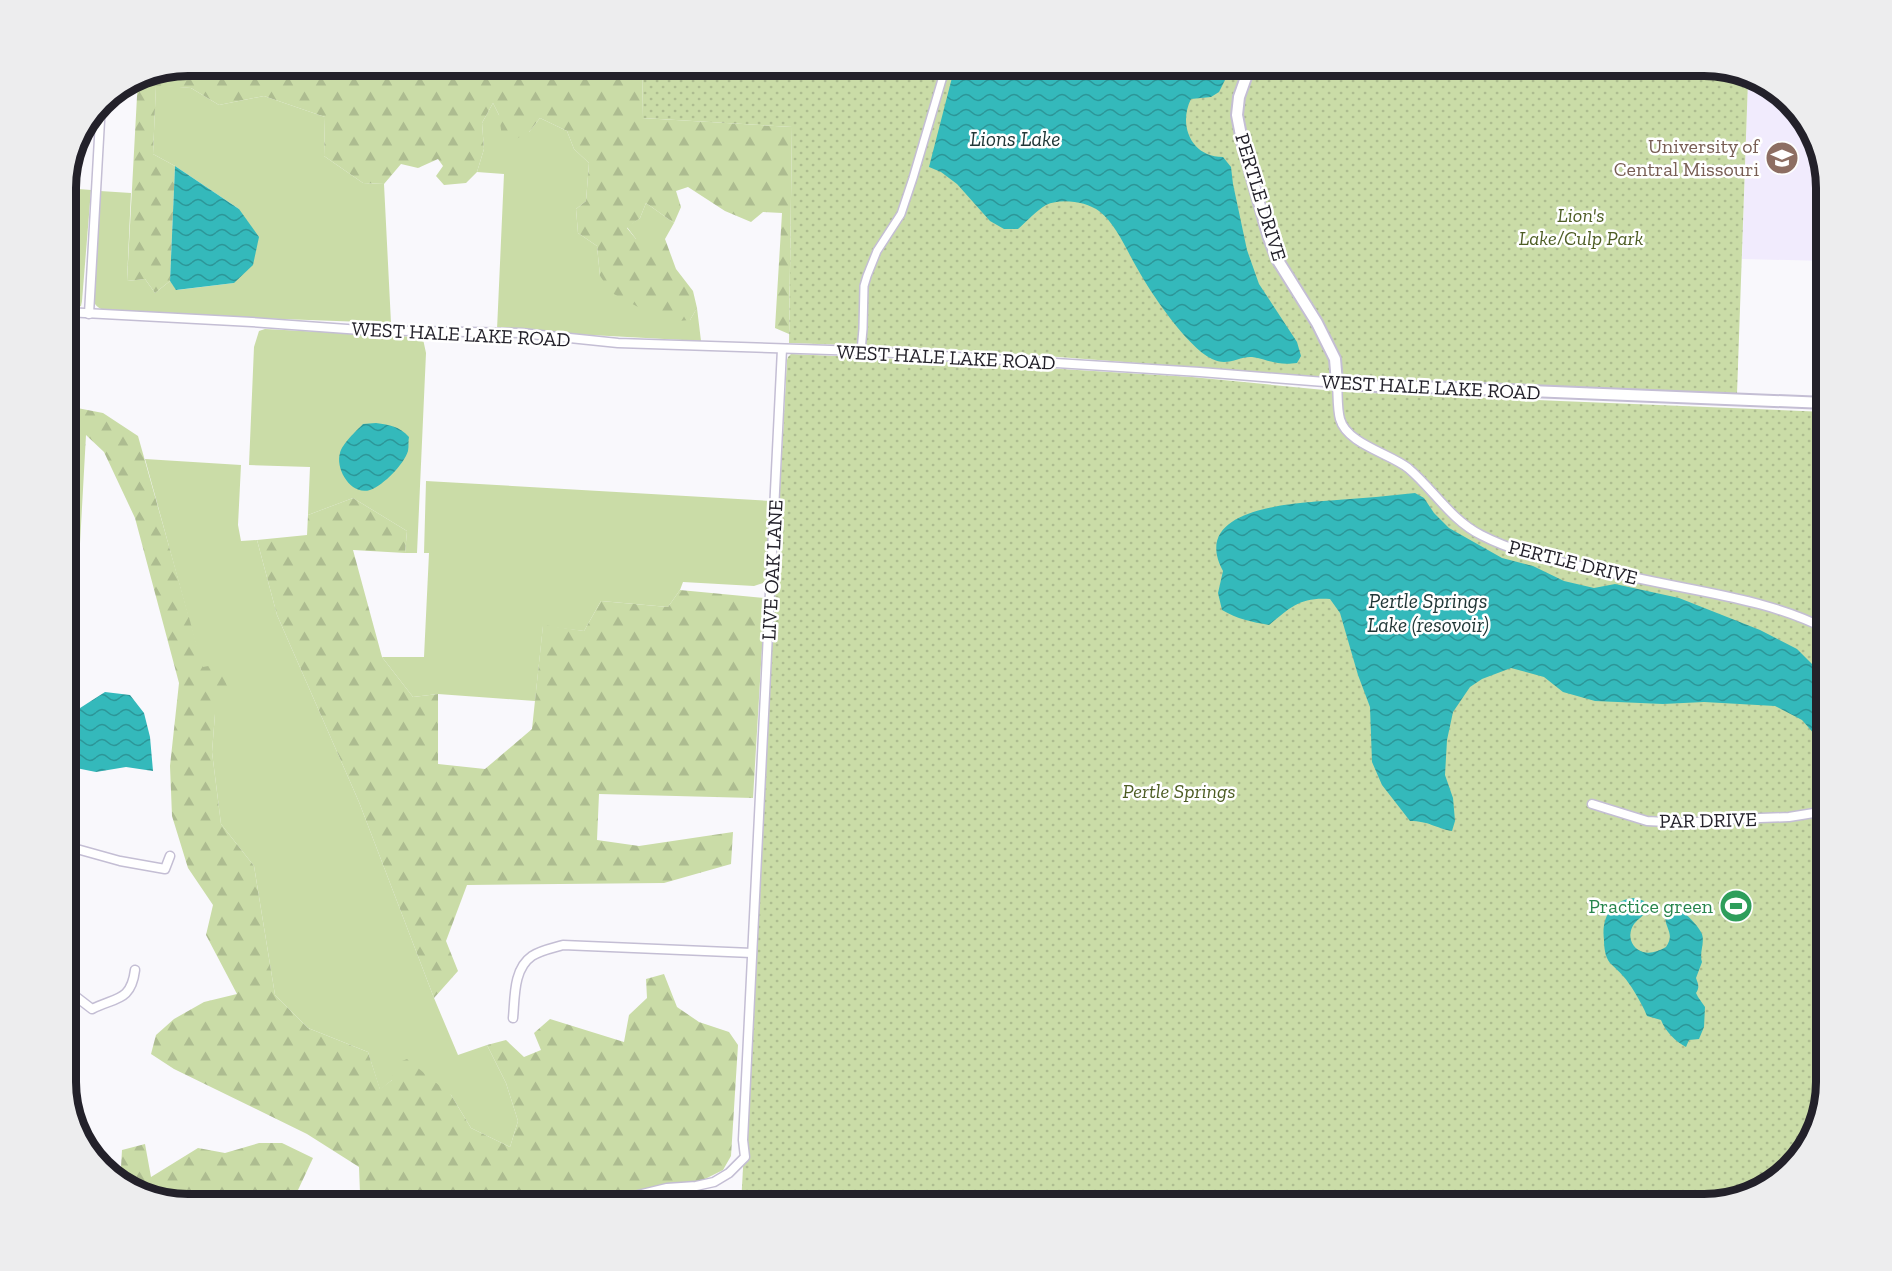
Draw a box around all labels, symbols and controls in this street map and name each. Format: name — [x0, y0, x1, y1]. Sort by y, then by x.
water label: Lions Lake — [970, 126, 1060, 151]
street label: PERTLE DRIVE — [1230, 130, 1292, 264]
place label: University of Central Missouri — [1614, 134, 1761, 181]
school or university icon: University of Central Missouri — [1764, 140, 1800, 176]
park label: Lion's Lake/Culp Park — [1519, 203, 1643, 250]
street label: WEST HALE LAKE ROAD — [351, 316, 571, 352]
street label: WEST HALE LAKE ROAD — [836, 339, 1056, 375]
street label: WEST HALE LAKE ROAD — [1321, 369, 1541, 405]
street label: LIVE OAK LANE — [756, 499, 788, 641]
street label: PERTLE DRIVE — [1506, 534, 1640, 590]
water label: Pertle Springs Lake (resovoir) — [1367, 588, 1489, 637]
park label: Pertle Springs — [1122, 779, 1236, 803]
street label: PAR DRIVE — [1659, 807, 1757, 833]
sports icon: Practice green — [1718, 888, 1754, 924]
place label: Practice green — [1588, 894, 1714, 918]

